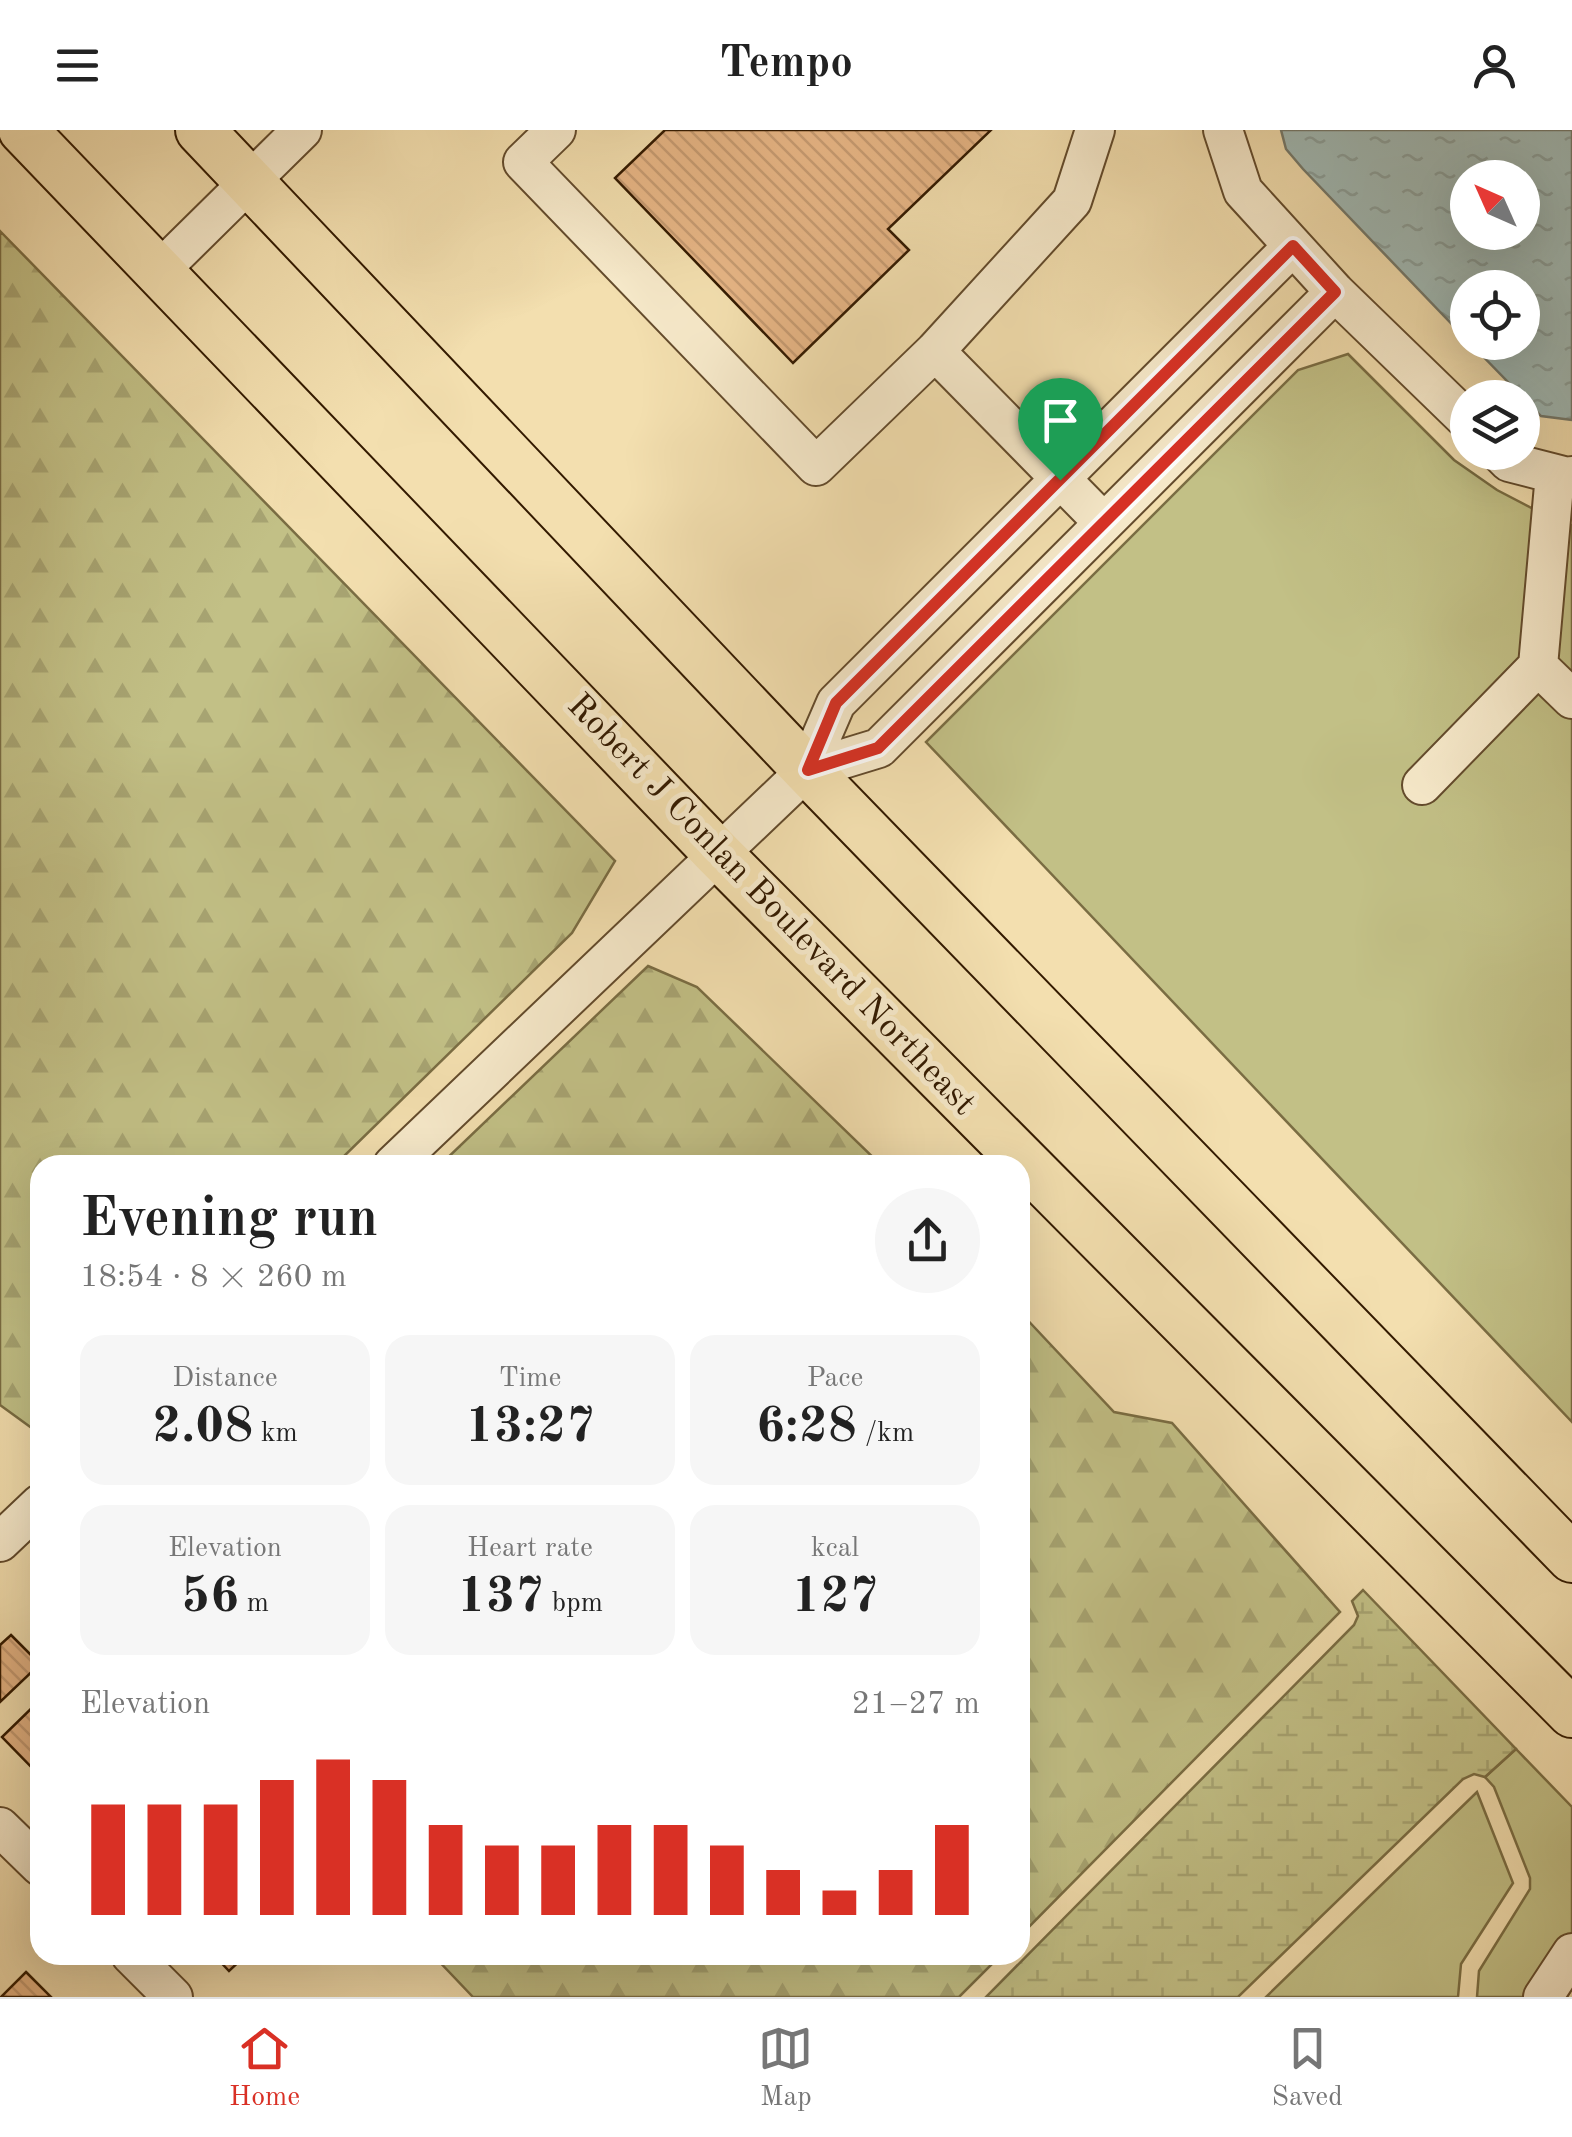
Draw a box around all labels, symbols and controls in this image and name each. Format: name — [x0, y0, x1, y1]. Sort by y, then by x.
icon: menu — [50, 38, 105, 93]
icon: person — [1467, 38, 1522, 93]
text: Tempo — [719, 42, 853, 87]
north arrow — [1450, 160, 1540, 250]
map controls — [1450, 160, 1540, 470]
button: locate — [1450, 270, 1540, 360]
pin — [1018, 378, 1103, 481]
button: layers — [1450, 380, 1540, 470]
icon: arrive — [1033, 393, 1088, 448]
street label: Robert J Conlan Boulevard Northeast — [560, 688, 982, 1122]
button: share — [875, 1188, 980, 1293]
text: Evening run — [80, 1193, 378, 1248]
text: 18:54 · 8 × 260 m — [80, 1262, 347, 1294]
text: Distance — [172, 1365, 278, 1393]
text: Time — [499, 1365, 561, 1393]
text: Pace — [807, 1365, 863, 1393]
text: 2.08 — [152, 1403, 253, 1453]
text: 13:27 — [465, 1403, 595, 1453]
text: 6:28 — [756, 1403, 857, 1453]
text: km — [253, 1420, 298, 1448]
text: /km — [857, 1420, 914, 1448]
text: Elevation — [168, 1535, 282, 1563]
text: Heart rate — [467, 1535, 593, 1563]
text: kcal — [811, 1535, 859, 1563]
text: 56 — [181, 1573, 239, 1623]
text: 137 — [457, 1573, 544, 1623]
text: 127 — [792, 1573, 879, 1623]
text: m — [239, 1590, 269, 1618]
text: bpm — [544, 1590, 603, 1618]
text: Elevation — [80, 1689, 210, 1721]
text: 21–27 m — [852, 1689, 980, 1721]
tab: Home — [229, 2021, 300, 2116]
tab: Map — [758, 2021, 813, 2116]
tab: Saved — [1272, 2021, 1343, 2116]

